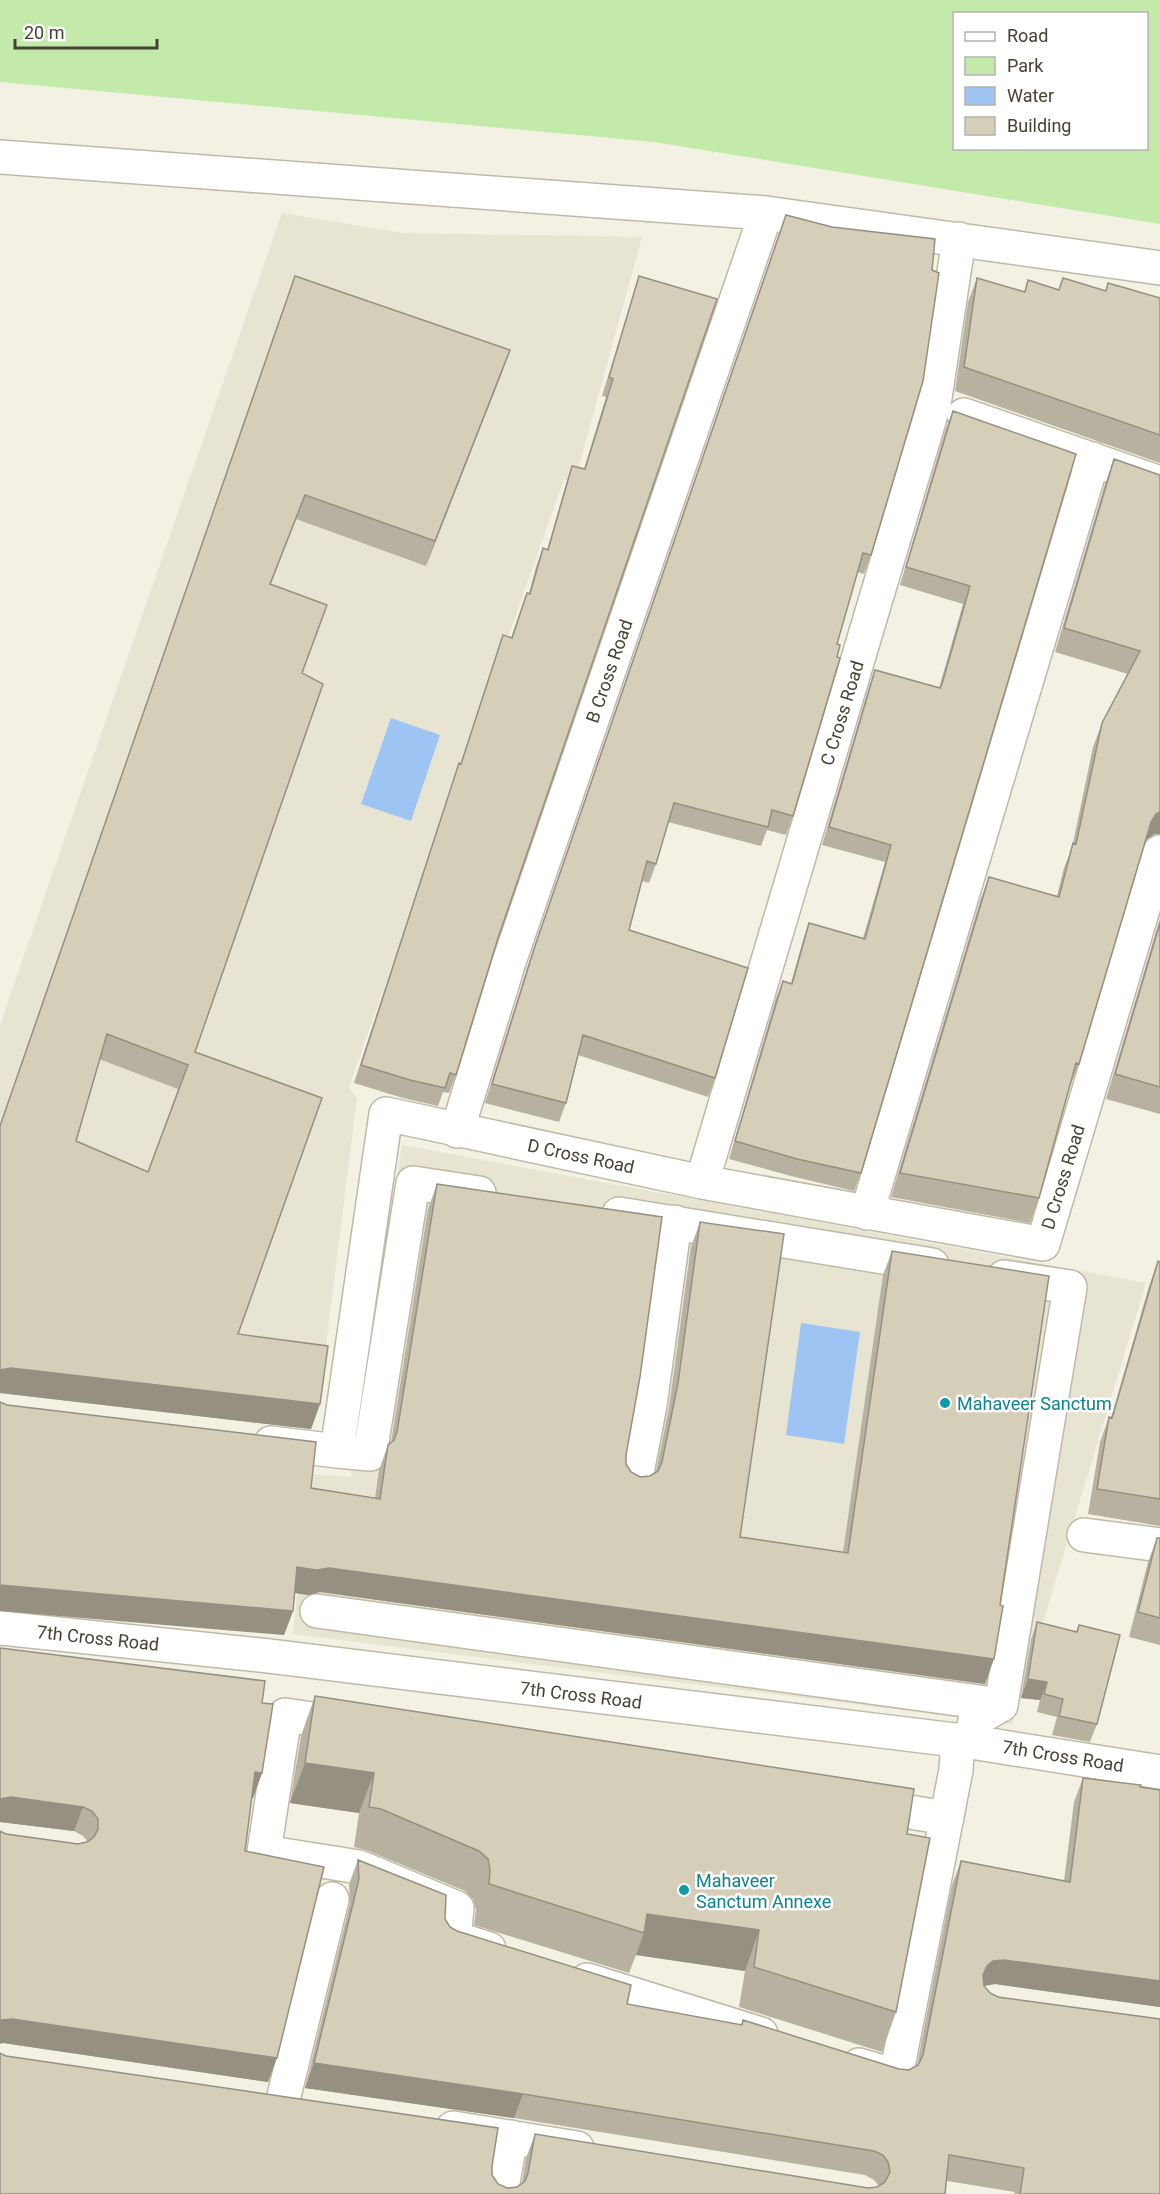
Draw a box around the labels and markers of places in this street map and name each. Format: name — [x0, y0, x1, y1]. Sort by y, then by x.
place label: Mahaveer Sanctum — [957, 1393, 1112, 1414]
marker: Mahaveer Sanctum — [938, 1396, 952, 1410]
place label: Mahaveer Sanctum Annexe — [696, 1870, 831, 1912]
marker: Mahaveer Sanctum Annexe — [677, 1883, 691, 1897]

